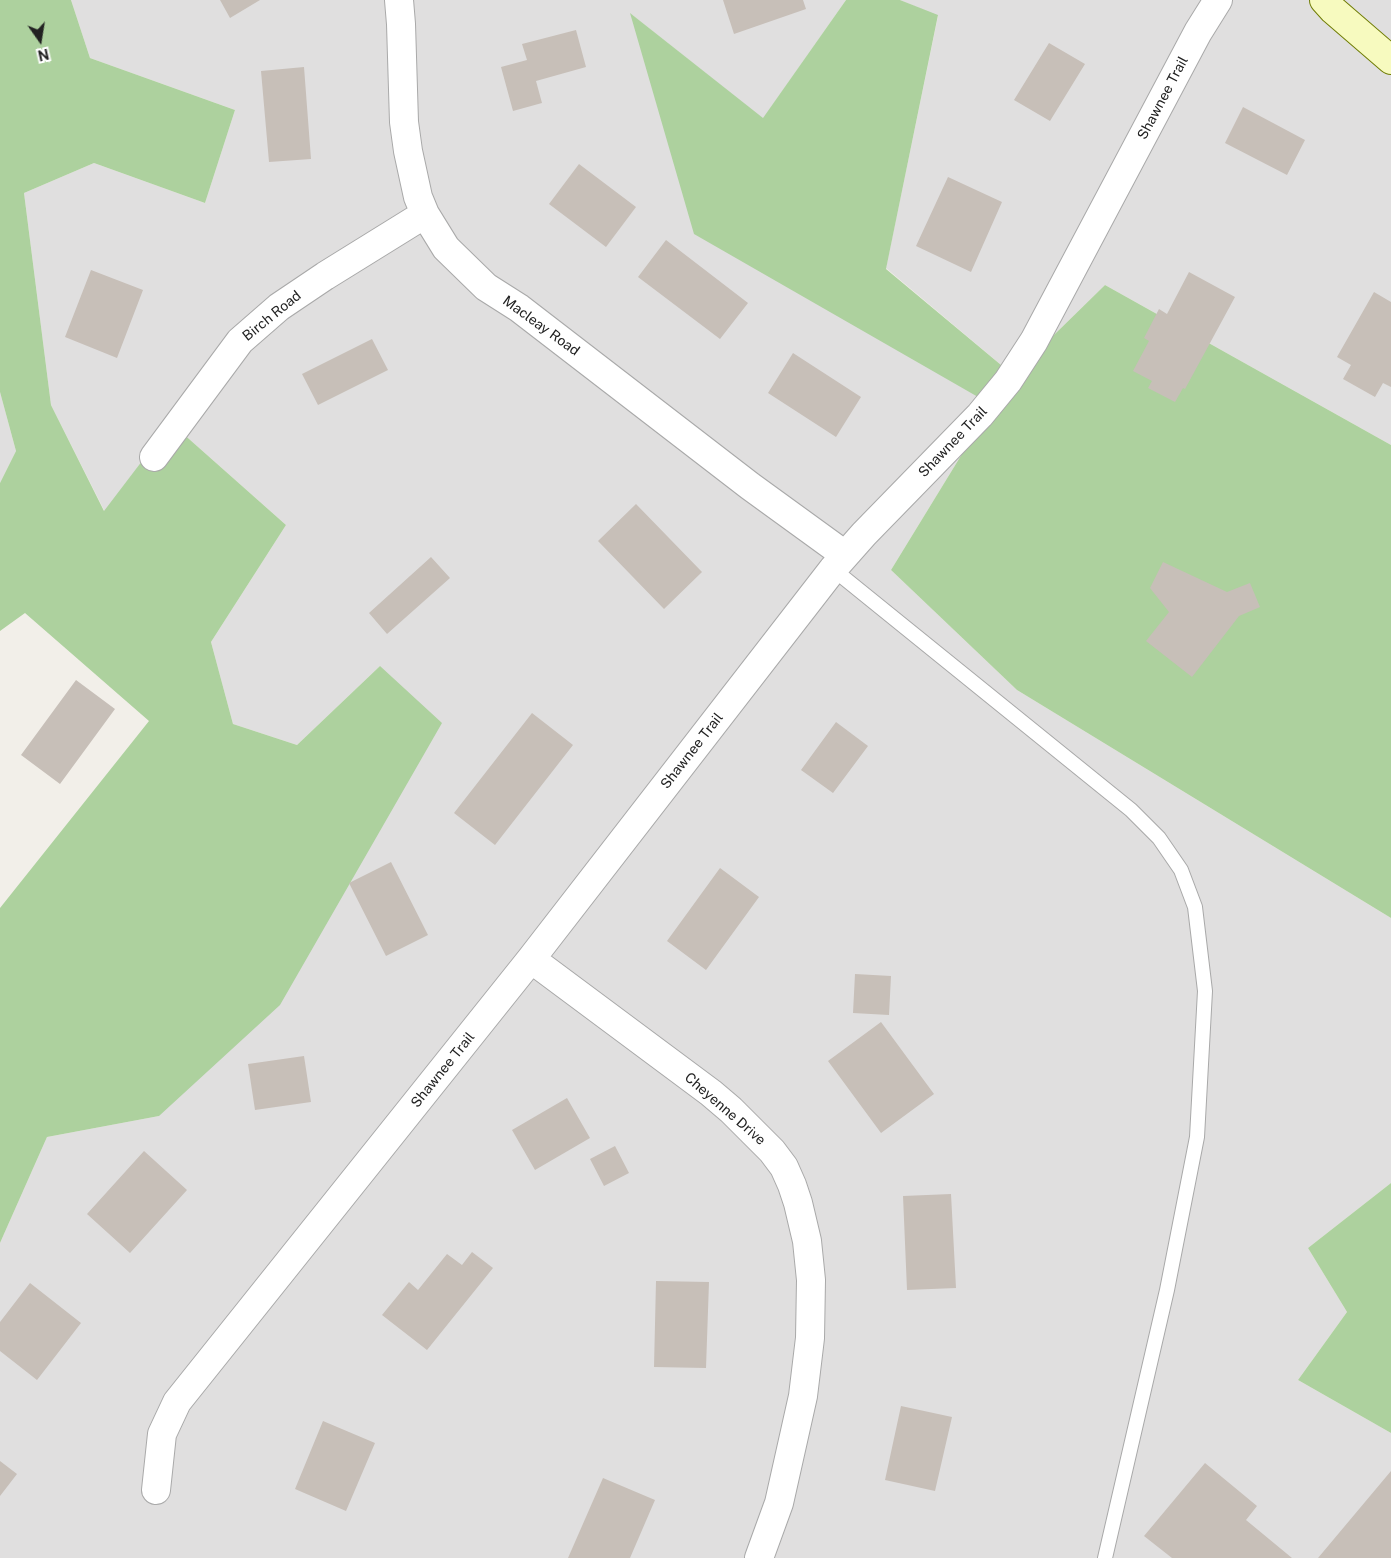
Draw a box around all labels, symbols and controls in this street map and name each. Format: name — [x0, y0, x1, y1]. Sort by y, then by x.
north arrow — [15, 15, 65, 65]
text: N — [36, 46, 51, 64]
street label: Shawnee Trail — [1134, 54, 1192, 142]
street label: Birch Road — [239, 287, 305, 345]
street label: Macleay Road — [499, 292, 583, 360]
street label: Shawnee Trail — [915, 403, 991, 481]
street label: Shawnee Trail — [657, 710, 727, 792]
street label: Shawnee Trail — [408, 1029, 478, 1111]
street label: Cheyenne Drive — [681, 1069, 769, 1149]

